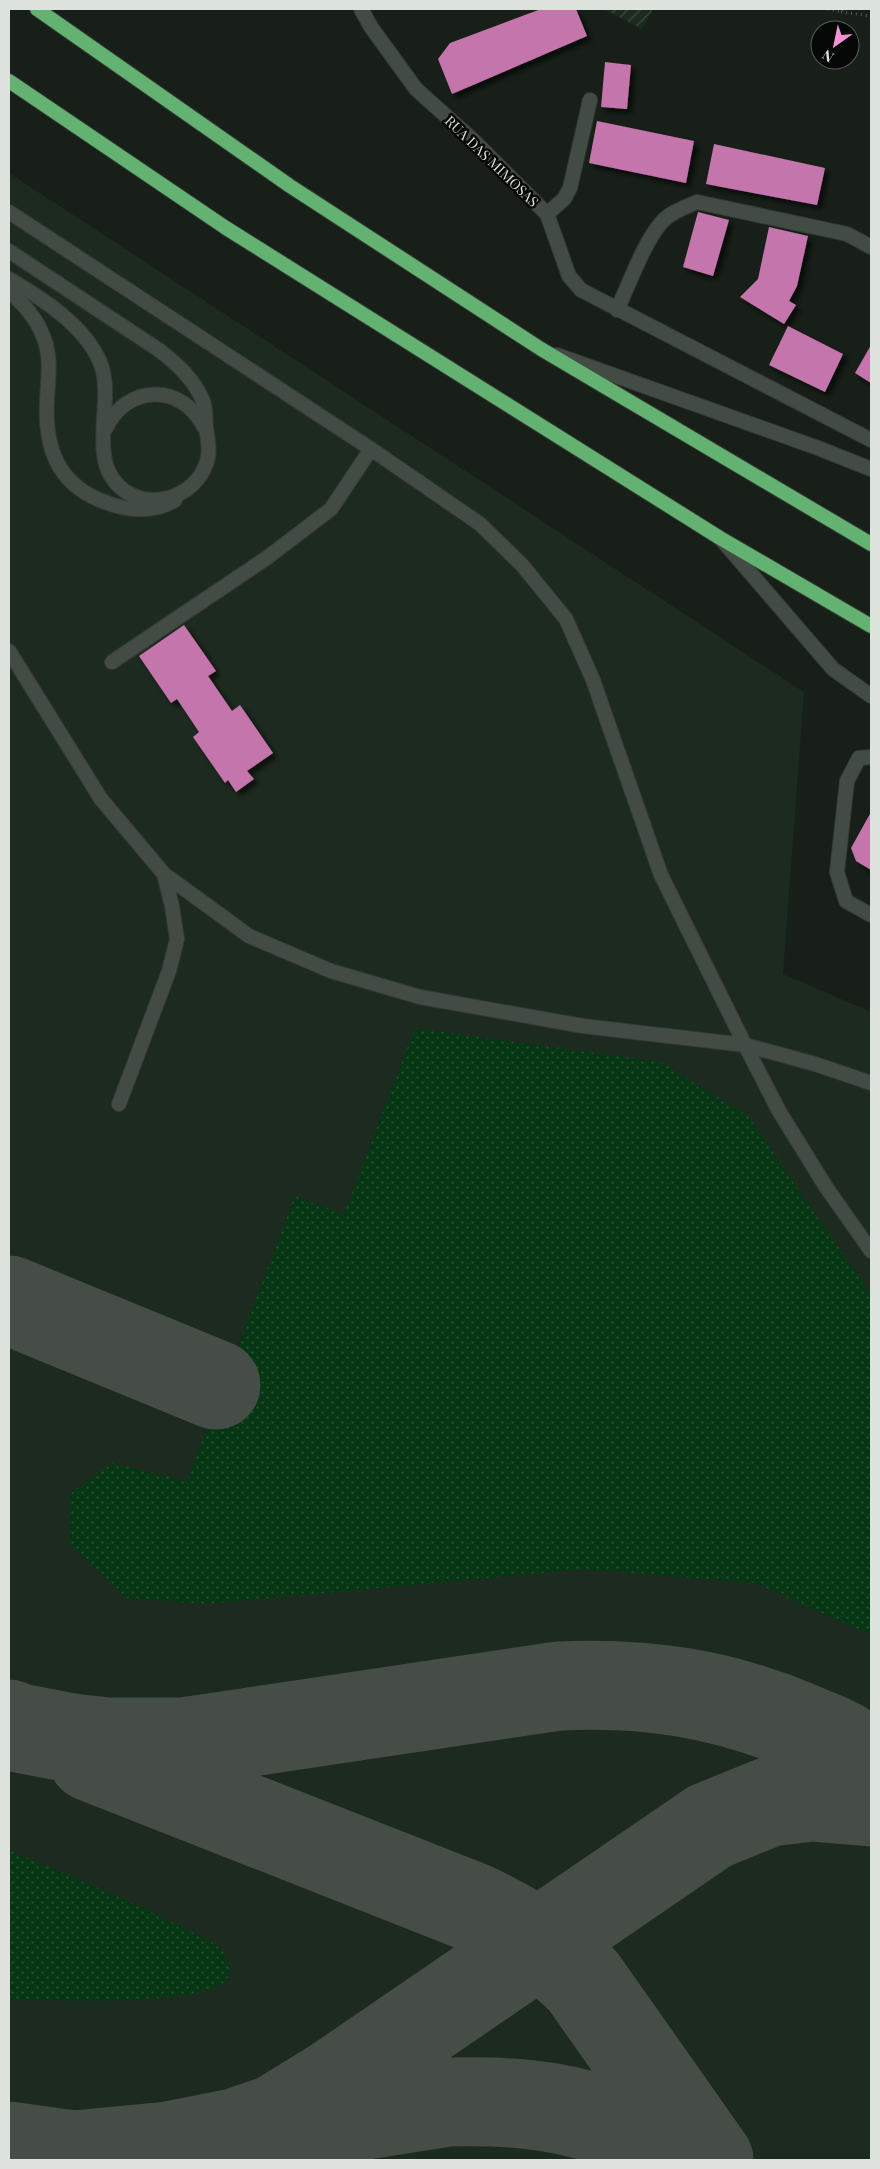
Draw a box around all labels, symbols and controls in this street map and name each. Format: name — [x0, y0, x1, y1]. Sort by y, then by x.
north arrow — [810, 20, 860, 70]
text: N — [818, 46, 837, 67]
street label: RUA DAS MIMOSAS — [441, 111, 543, 211]

